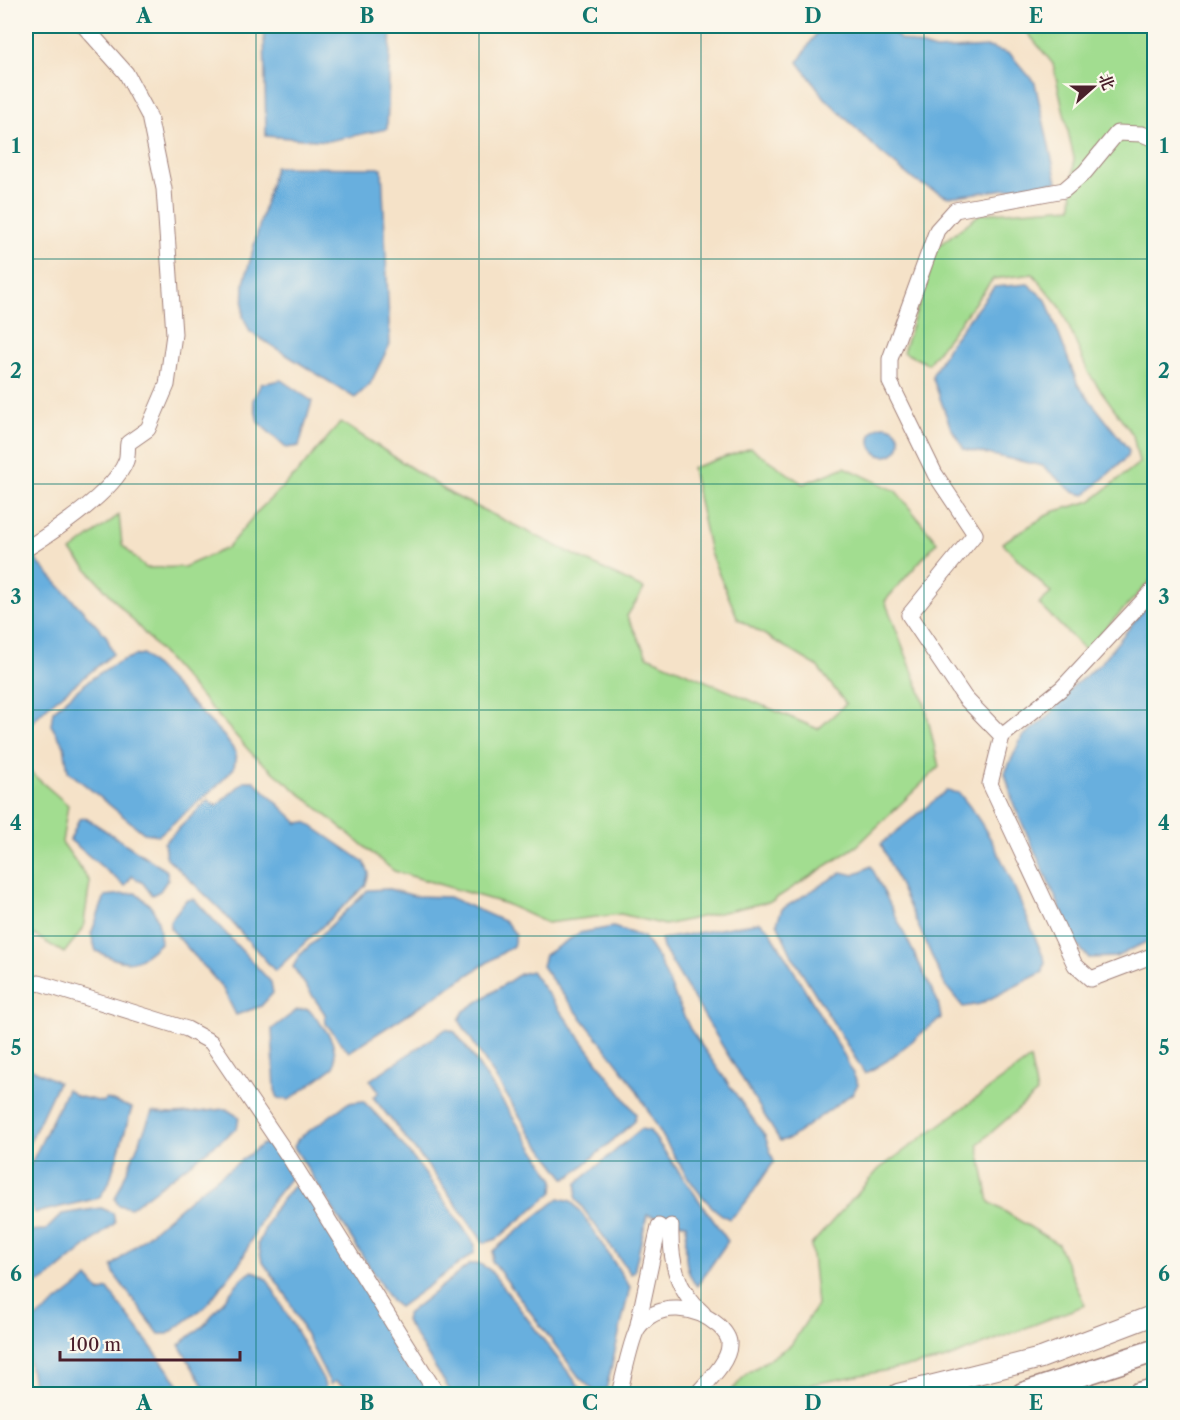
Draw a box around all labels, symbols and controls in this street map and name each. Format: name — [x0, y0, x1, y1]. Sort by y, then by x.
text: A — [135, 4, 152, 28]
text: B — [360, 4, 375, 28]
text: C — [582, 4, 598, 28]
text: D — [804, 4, 822, 28]
text: E — [1029, 4, 1043, 28]
north arrow — [1063, 57, 1123, 117]
text: 北 — [1095, 71, 1119, 93]
text: 1 — [12, 134, 21, 158]
text: 1 — [1160, 134, 1169, 158]
text: 2 — [10, 359, 22, 383]
text: 2 — [1158, 359, 1170, 383]
text: 3 — [10, 585, 22, 609]
text: 3 — [1158, 585, 1170, 609]
text: 4 — [10, 811, 22, 835]
text: 4 — [1158, 811, 1170, 835]
text: 5 — [10, 1036, 22, 1060]
text: 5 — [1158, 1036, 1170, 1060]
text: 6 — [10, 1262, 22, 1286]
text: 6 — [1158, 1262, 1170, 1286]
scale bar — [60, 1324, 240, 1362]
text: 100 m — [69, 1334, 121, 1356]
text: A — [135, 1391, 152, 1415]
text: B — [360, 1391, 375, 1415]
text: C — [582, 1391, 598, 1415]
text: D — [804, 1391, 822, 1415]
text: E — [1029, 1391, 1043, 1415]

